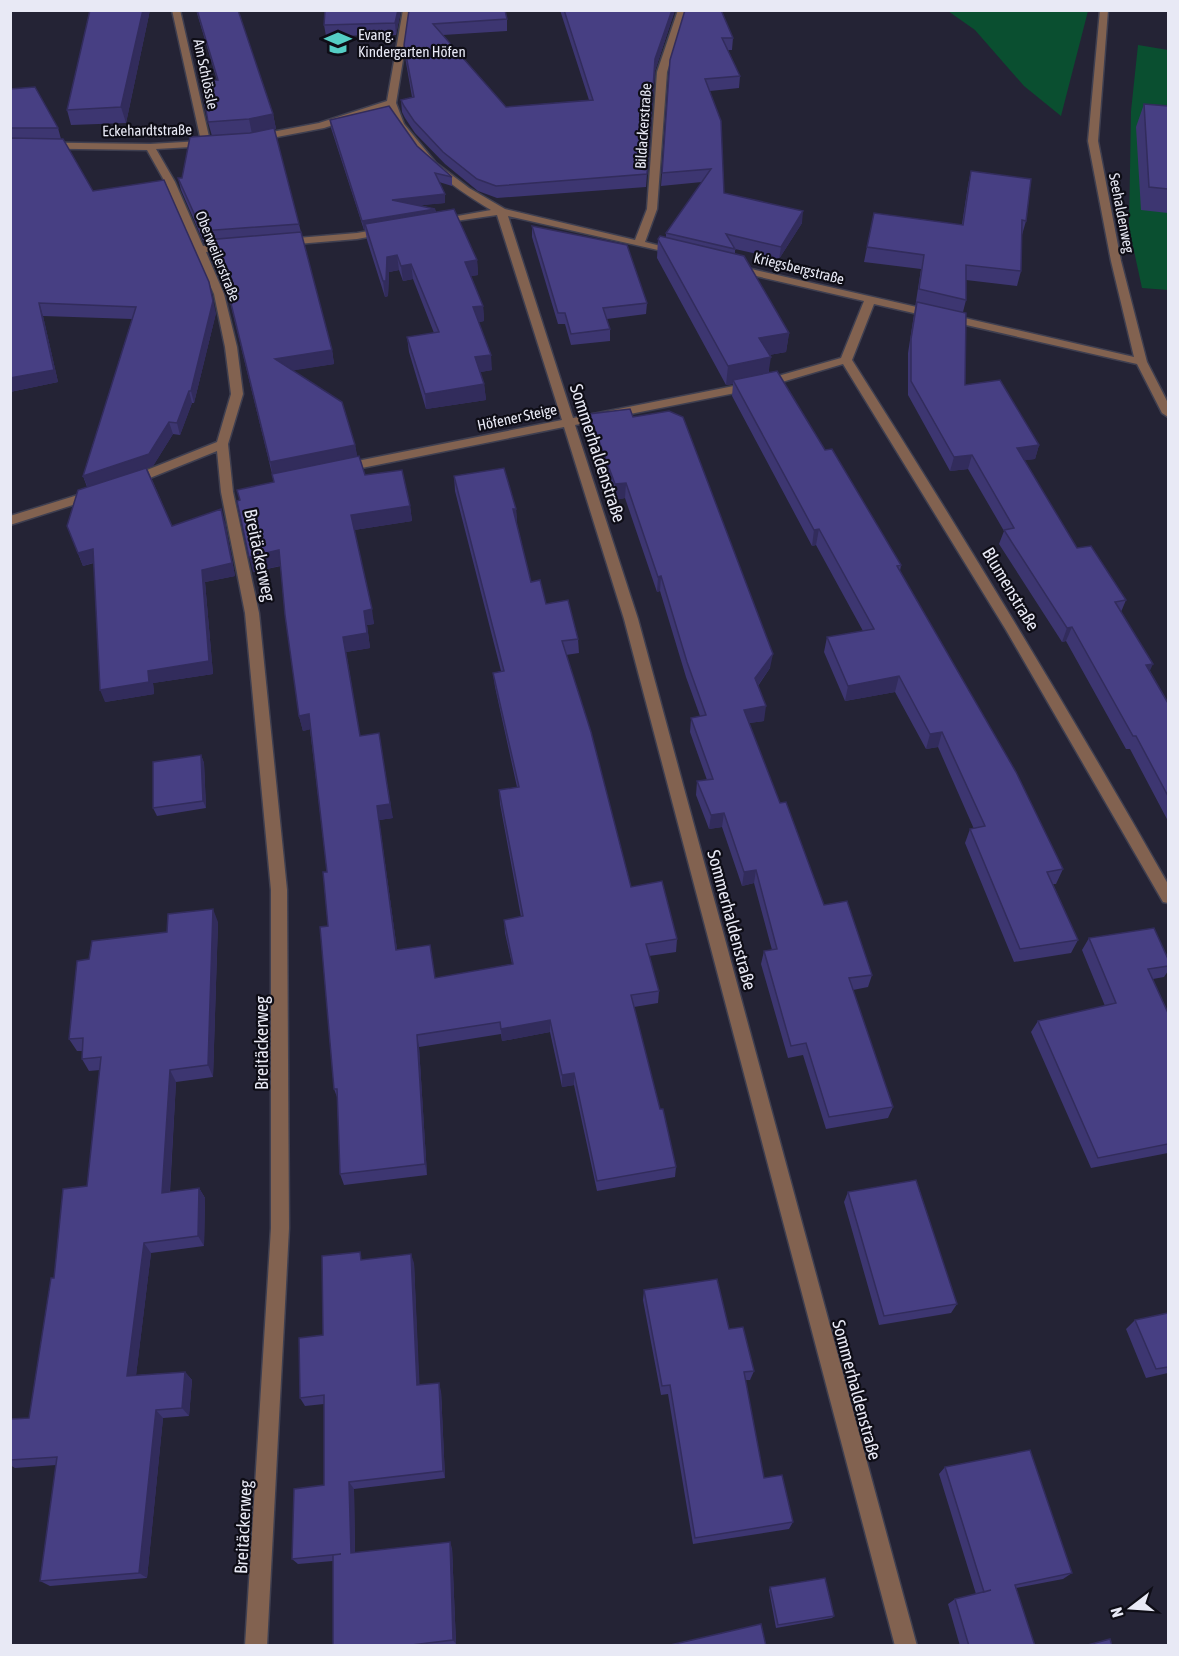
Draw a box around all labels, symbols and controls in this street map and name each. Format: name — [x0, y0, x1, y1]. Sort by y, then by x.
place label: Evang. Kindergarten Höfen — [358, 26, 466, 60]
school or university icon: Evang. Kindergarten Höfen — [323, 28, 353, 58]
street label: Am Schlössle — [190, 37, 222, 111]
street label: Bildackerstraße — [632, 82, 654, 170]
street label: Eckehardtstraße — [102, 121, 192, 139]
street label: Seehaldenweg — [1106, 172, 1138, 255]
street label: Oberweilerstraße — [192, 208, 244, 304]
street label: Kriegsbergstraße — [752, 249, 846, 288]
street label: Sommerhaldenstraße — [566, 381, 630, 525]
street label: Höfener Steige — [476, 400, 559, 434]
street label: Breitäckerweg — [240, 507, 280, 603]
street label: Blumenstraße — [978, 544, 1044, 634]
street label: Sommerhaldenstraße — [703, 848, 761, 992]
street label: Breitäckerweg — [251, 996, 272, 1090]
street label: Sommerhaldenstraße — [828, 1318, 886, 1462]
street label: Breitäckerweg — [230, 1479, 256, 1574]
north arrow — [1101, 1578, 1161, 1638]
text: N — [1107, 1605, 1127, 1620]

